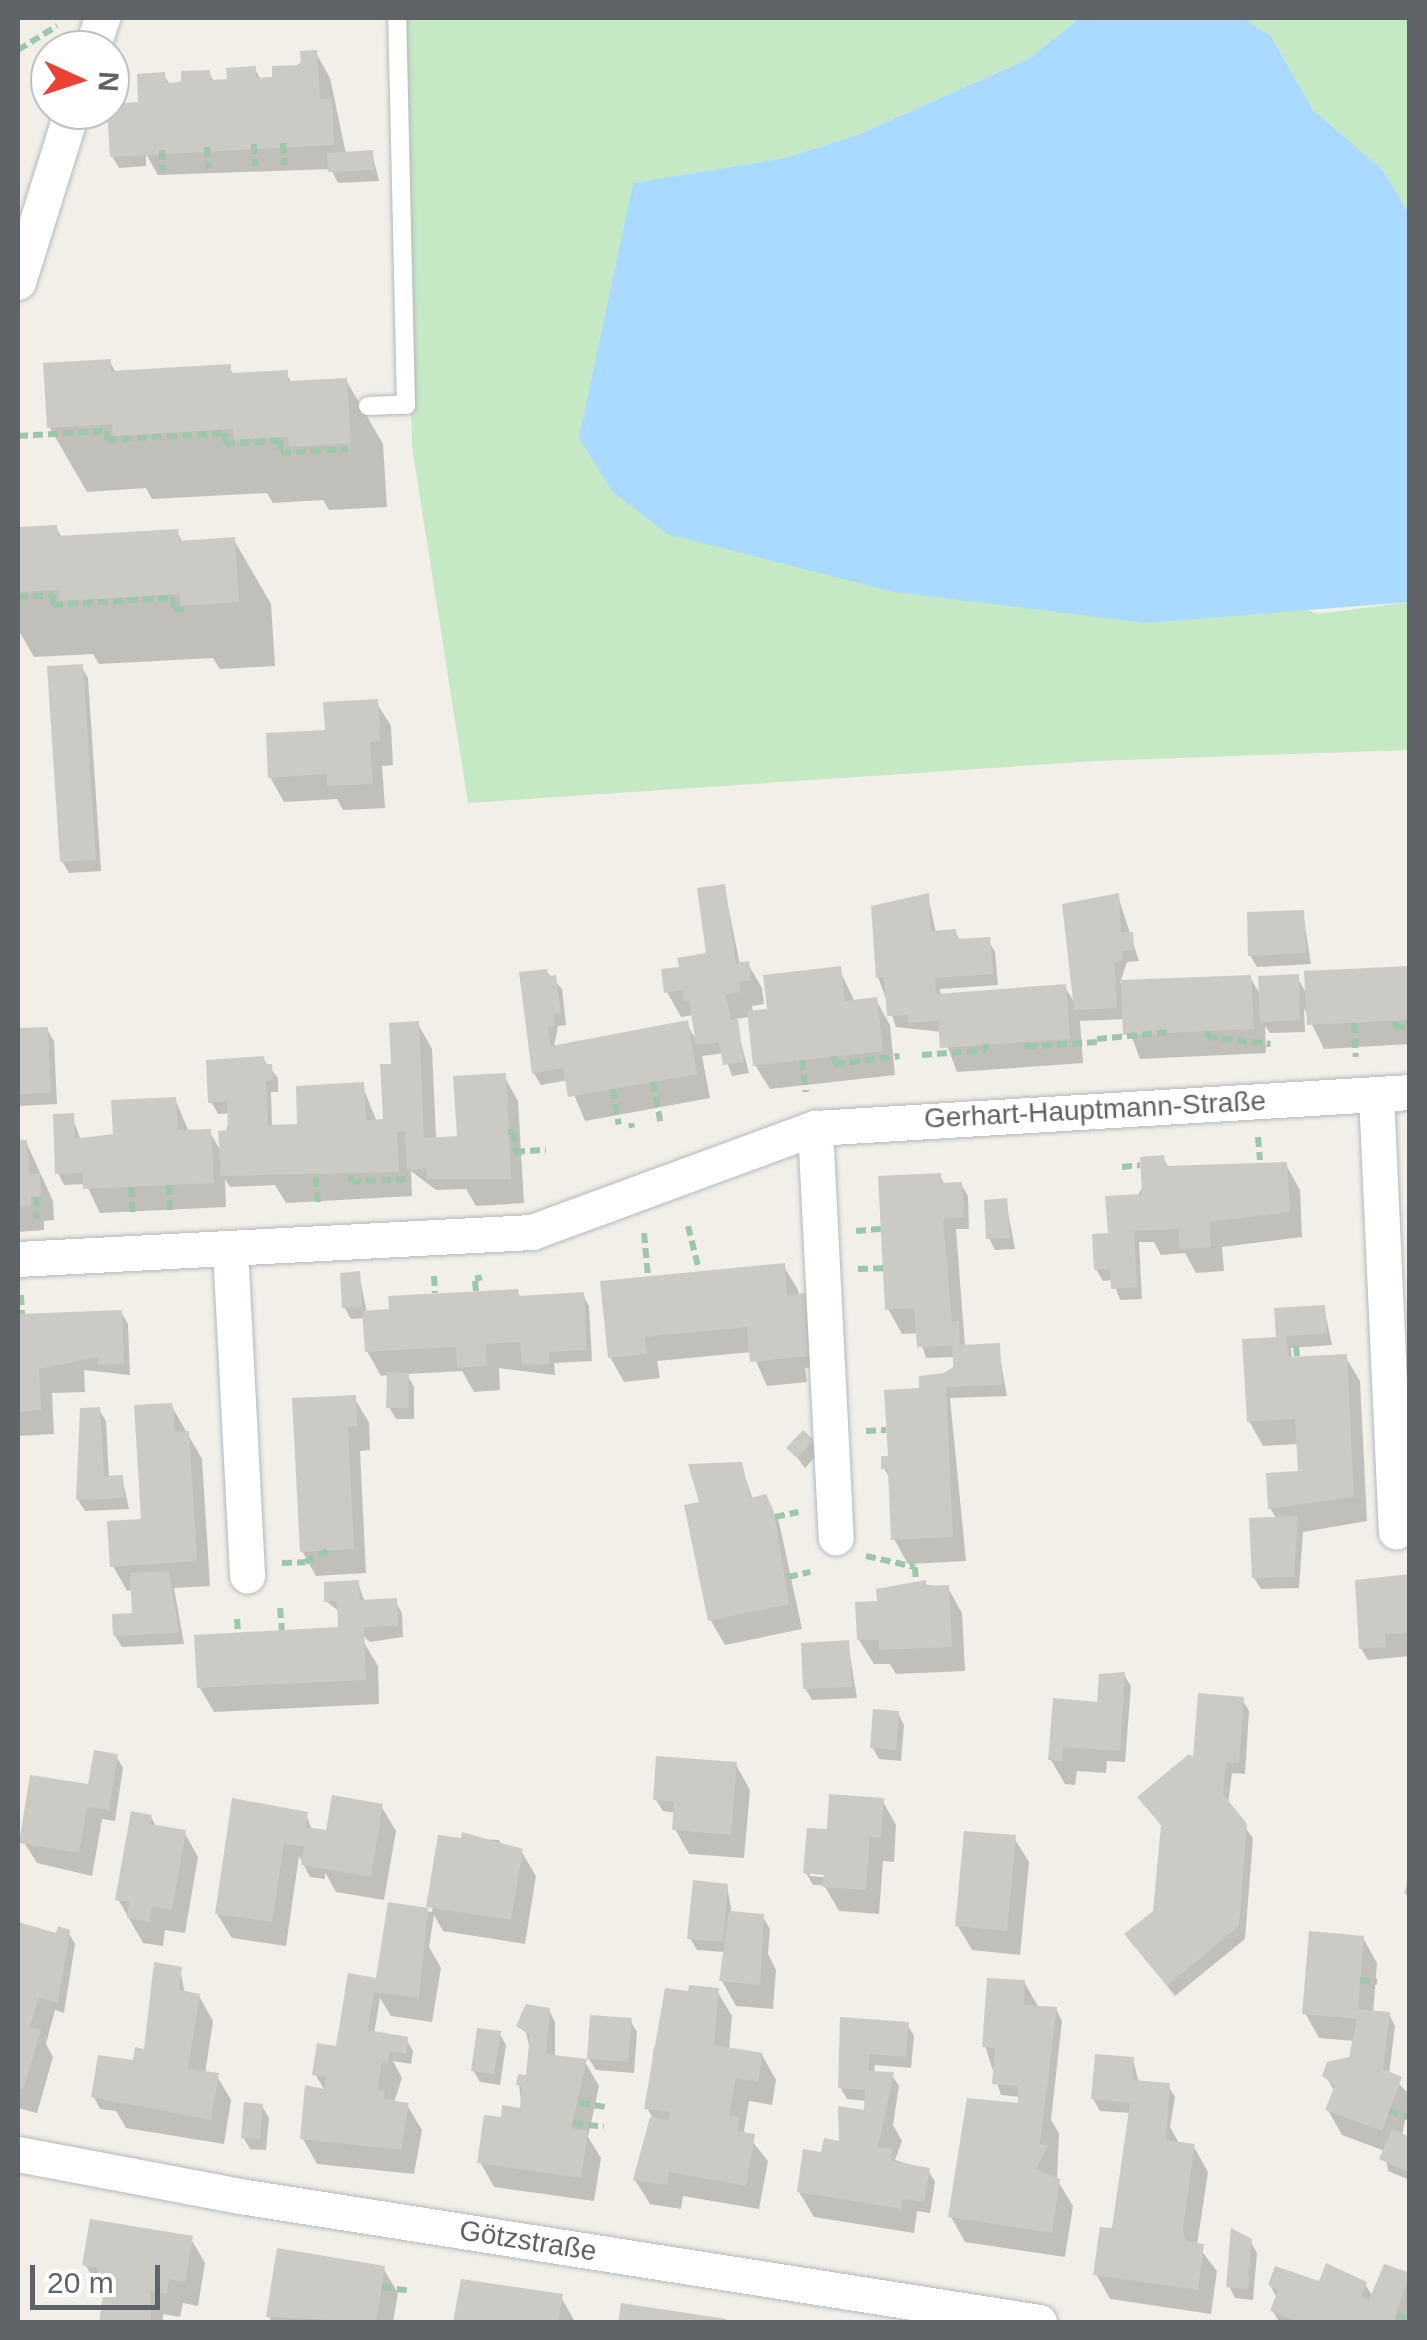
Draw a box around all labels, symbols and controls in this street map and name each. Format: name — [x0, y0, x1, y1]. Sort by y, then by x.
north arrow — [30, 30, 130, 130]
text: N — [92, 71, 124, 92]
street label: Gerhart-Hauptmann-Straße — [923, 1084, 1267, 1136]
street label: Götzstraße — [457, 2214, 599, 2268]
scale bar — [35, 2245, 165, 2307]
text: 20 m — [47, 2266, 114, 2299]

